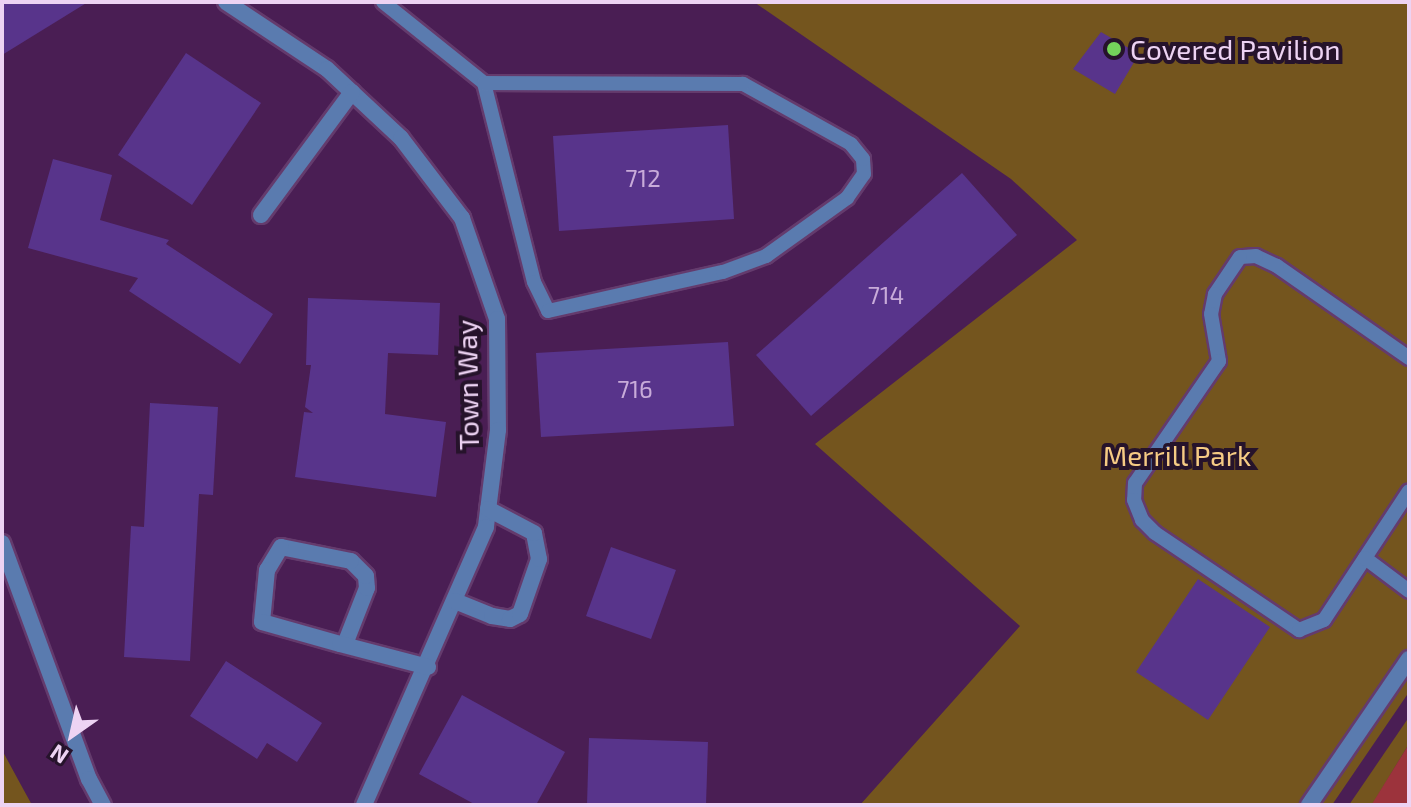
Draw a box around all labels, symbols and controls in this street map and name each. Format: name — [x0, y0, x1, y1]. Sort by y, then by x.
place label: Covered Pavilion — [1130, 32, 1341, 66]
marker: Covered Pavilion — [1105, 40, 1123, 58]
house number: 712 — [625, 164, 661, 192]
house number: 714 — [868, 281, 904, 309]
street label: Town Way — [449, 319, 485, 451]
house number: 716 — [617, 375, 653, 403]
park label: Merrill Park — [1102, 438, 1252, 472]
north arrow — [32, 695, 112, 775]
text: N — [45, 740, 72, 770]

